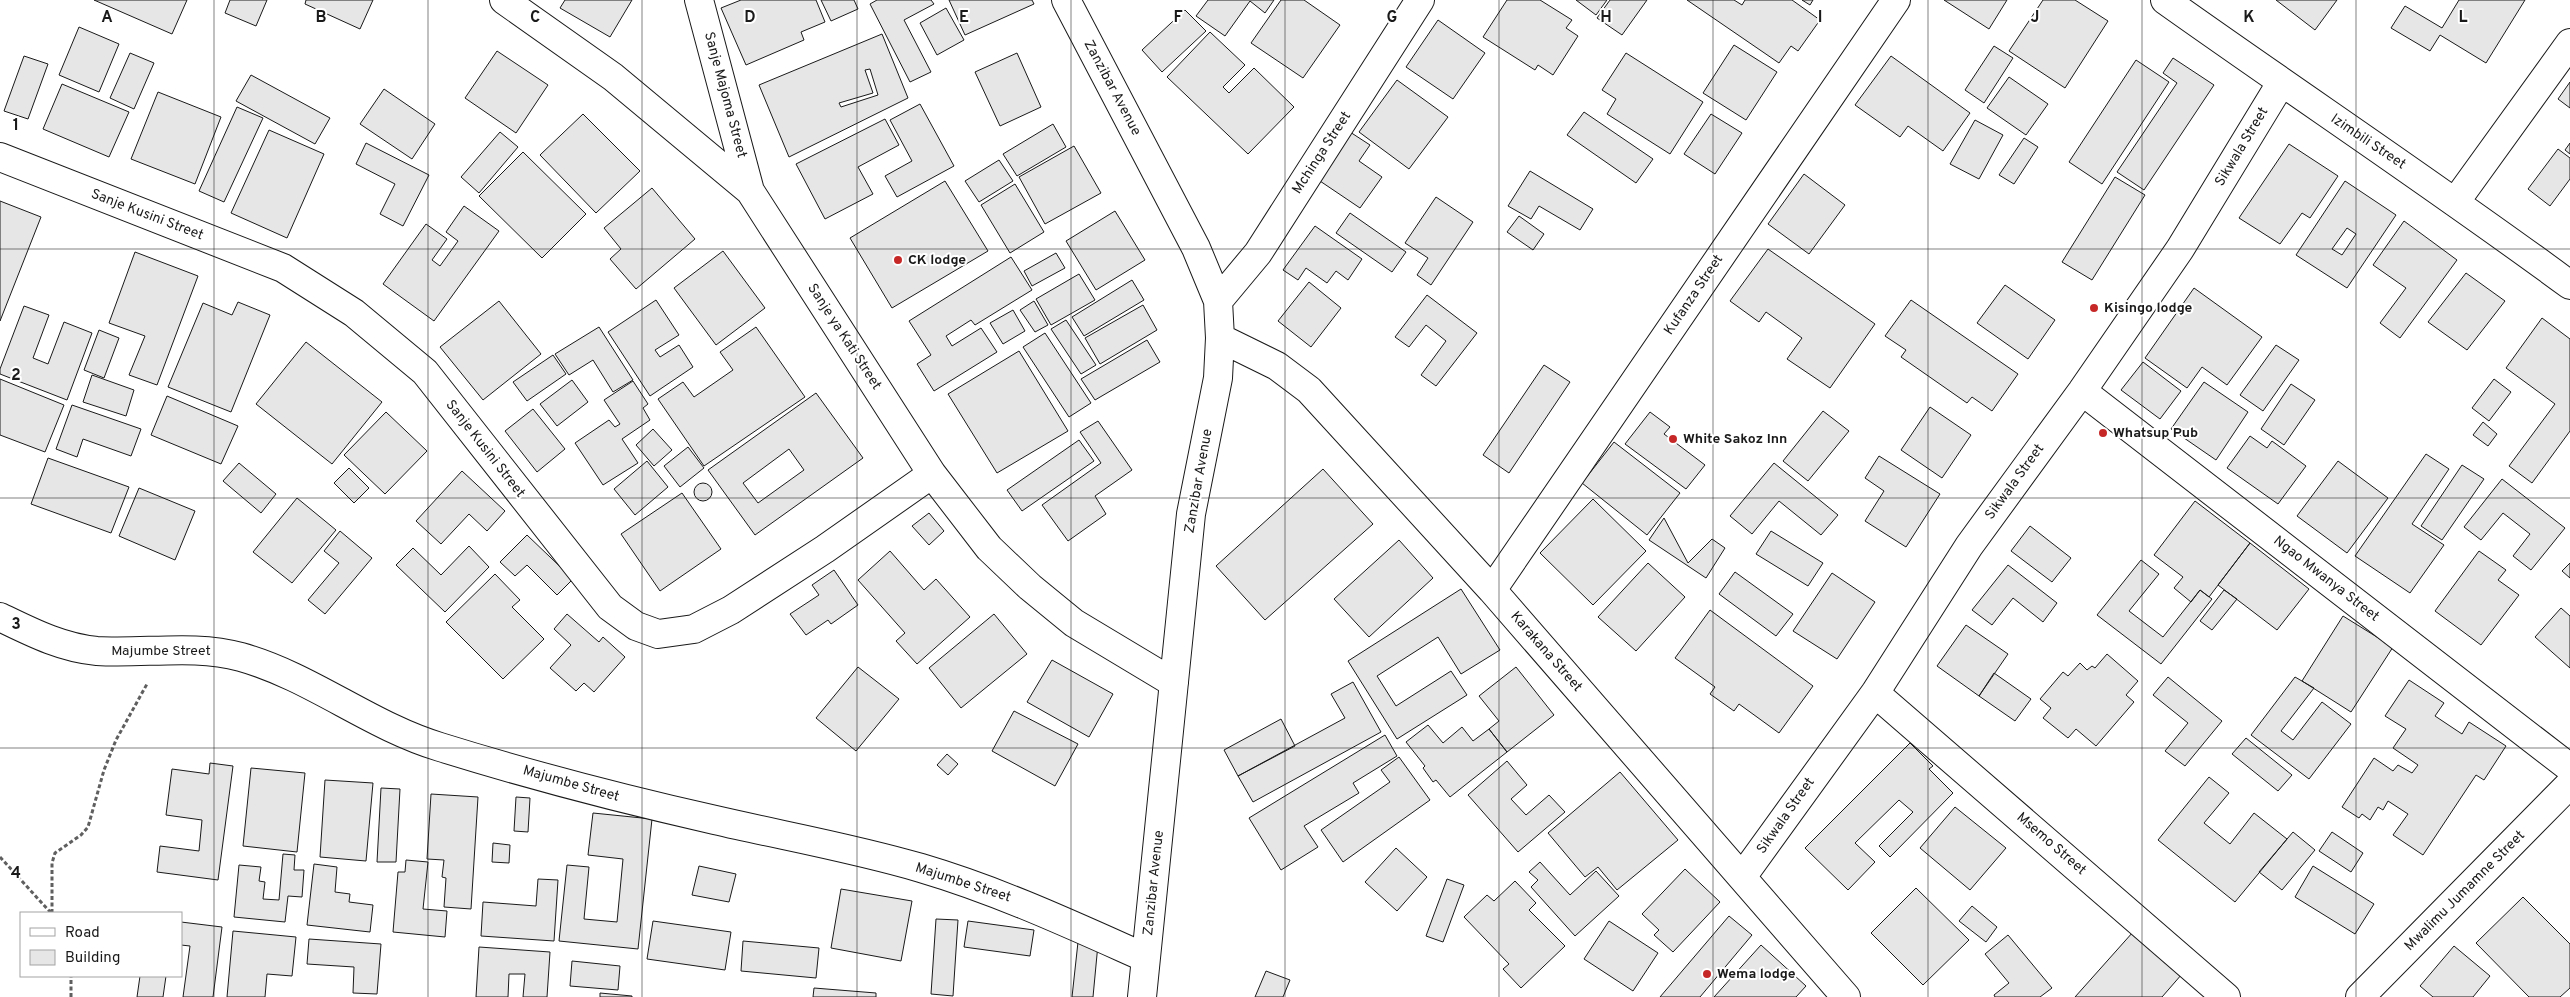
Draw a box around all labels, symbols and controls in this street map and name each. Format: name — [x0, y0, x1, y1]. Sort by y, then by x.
text: A — [101, 8, 113, 28]
text: B — [315, 8, 327, 28]
text: C — [530, 8, 540, 28]
text: D — [744, 8, 756, 28]
text: E — [959, 8, 969, 28]
text: F — [1173, 8, 1183, 28]
text: G — [1387, 8, 1397, 28]
text: H — [1600, 8, 1612, 28]
text: I — [1818, 8, 1822, 28]
text: J — [2031, 8, 2039, 28]
text: K — [2243, 8, 2255, 28]
text: L — [2458, 8, 2468, 28]
street label: Sanje Majoma Street — [700, 30, 750, 160]
street label: Zanzibar Avenue — [1080, 37, 1144, 139]
street label: Sikwala Street — [2212, 104, 2272, 190]
street label: Mchinga Street — [1289, 109, 1355, 197]
street label: Izimbili Street — [2327, 111, 2409, 173]
text: 1 — [13, 116, 19, 136]
street label: Sanje Kusini Street — [88, 186, 206, 244]
place label: CK lodge — [908, 252, 966, 269]
street label: Kufanza Street — [1661, 252, 1727, 338]
marker: CK lodge — [892, 254, 904, 266]
street label: Sanje ya Kati Street — [803, 281, 885, 393]
place label: Kisingo lodge — [2104, 300, 2193, 317]
marker: Kisingo lodge — [2088, 302, 2100, 314]
text: 2 — [11, 366, 21, 386]
street label: Sanje Kusini Street — [442, 397, 528, 501]
place label: Whatsup Pub — [2113, 425, 2198, 442]
street label: Zanzibar Avenue — [1181, 427, 1217, 535]
marker: Whatsup Pub — [2097, 427, 2109, 439]
place label: White Sakoz Inn — [1683, 431, 1787, 448]
marker: White Sakoz Inn — [1667, 433, 1679, 445]
street label: Sikwala Street — [1982, 441, 2048, 523]
street label: Ngao Mwanya Street — [2270, 532, 2382, 626]
street label: Karakana Street — [1506, 608, 1586, 696]
text: 3 — [11, 615, 21, 635]
street label: Majumbe Street — [111, 643, 211, 660]
street label: Majumbe Street — [521, 762, 621, 806]
street label: Sikwala Street — [1753, 775, 1819, 857]
street label: Msemo Street — [2013, 809, 2089, 879]
street label: Mwalimu Jumamne Street — [2401, 827, 2529, 955]
street label: Zanzibar Avenue — [1140, 830, 1168, 936]
street label: Majumbe Street — [913, 860, 1013, 906]
text: 4 — [11, 864, 21, 884]
legend — [20, 912, 182, 977]
text: Road — [65, 924, 100, 943]
text: Building — [65, 949, 120, 968]
place label: Wema lodge — [1717, 966, 1796, 983]
marker: Wema lodge — [1701, 968, 1713, 980]

